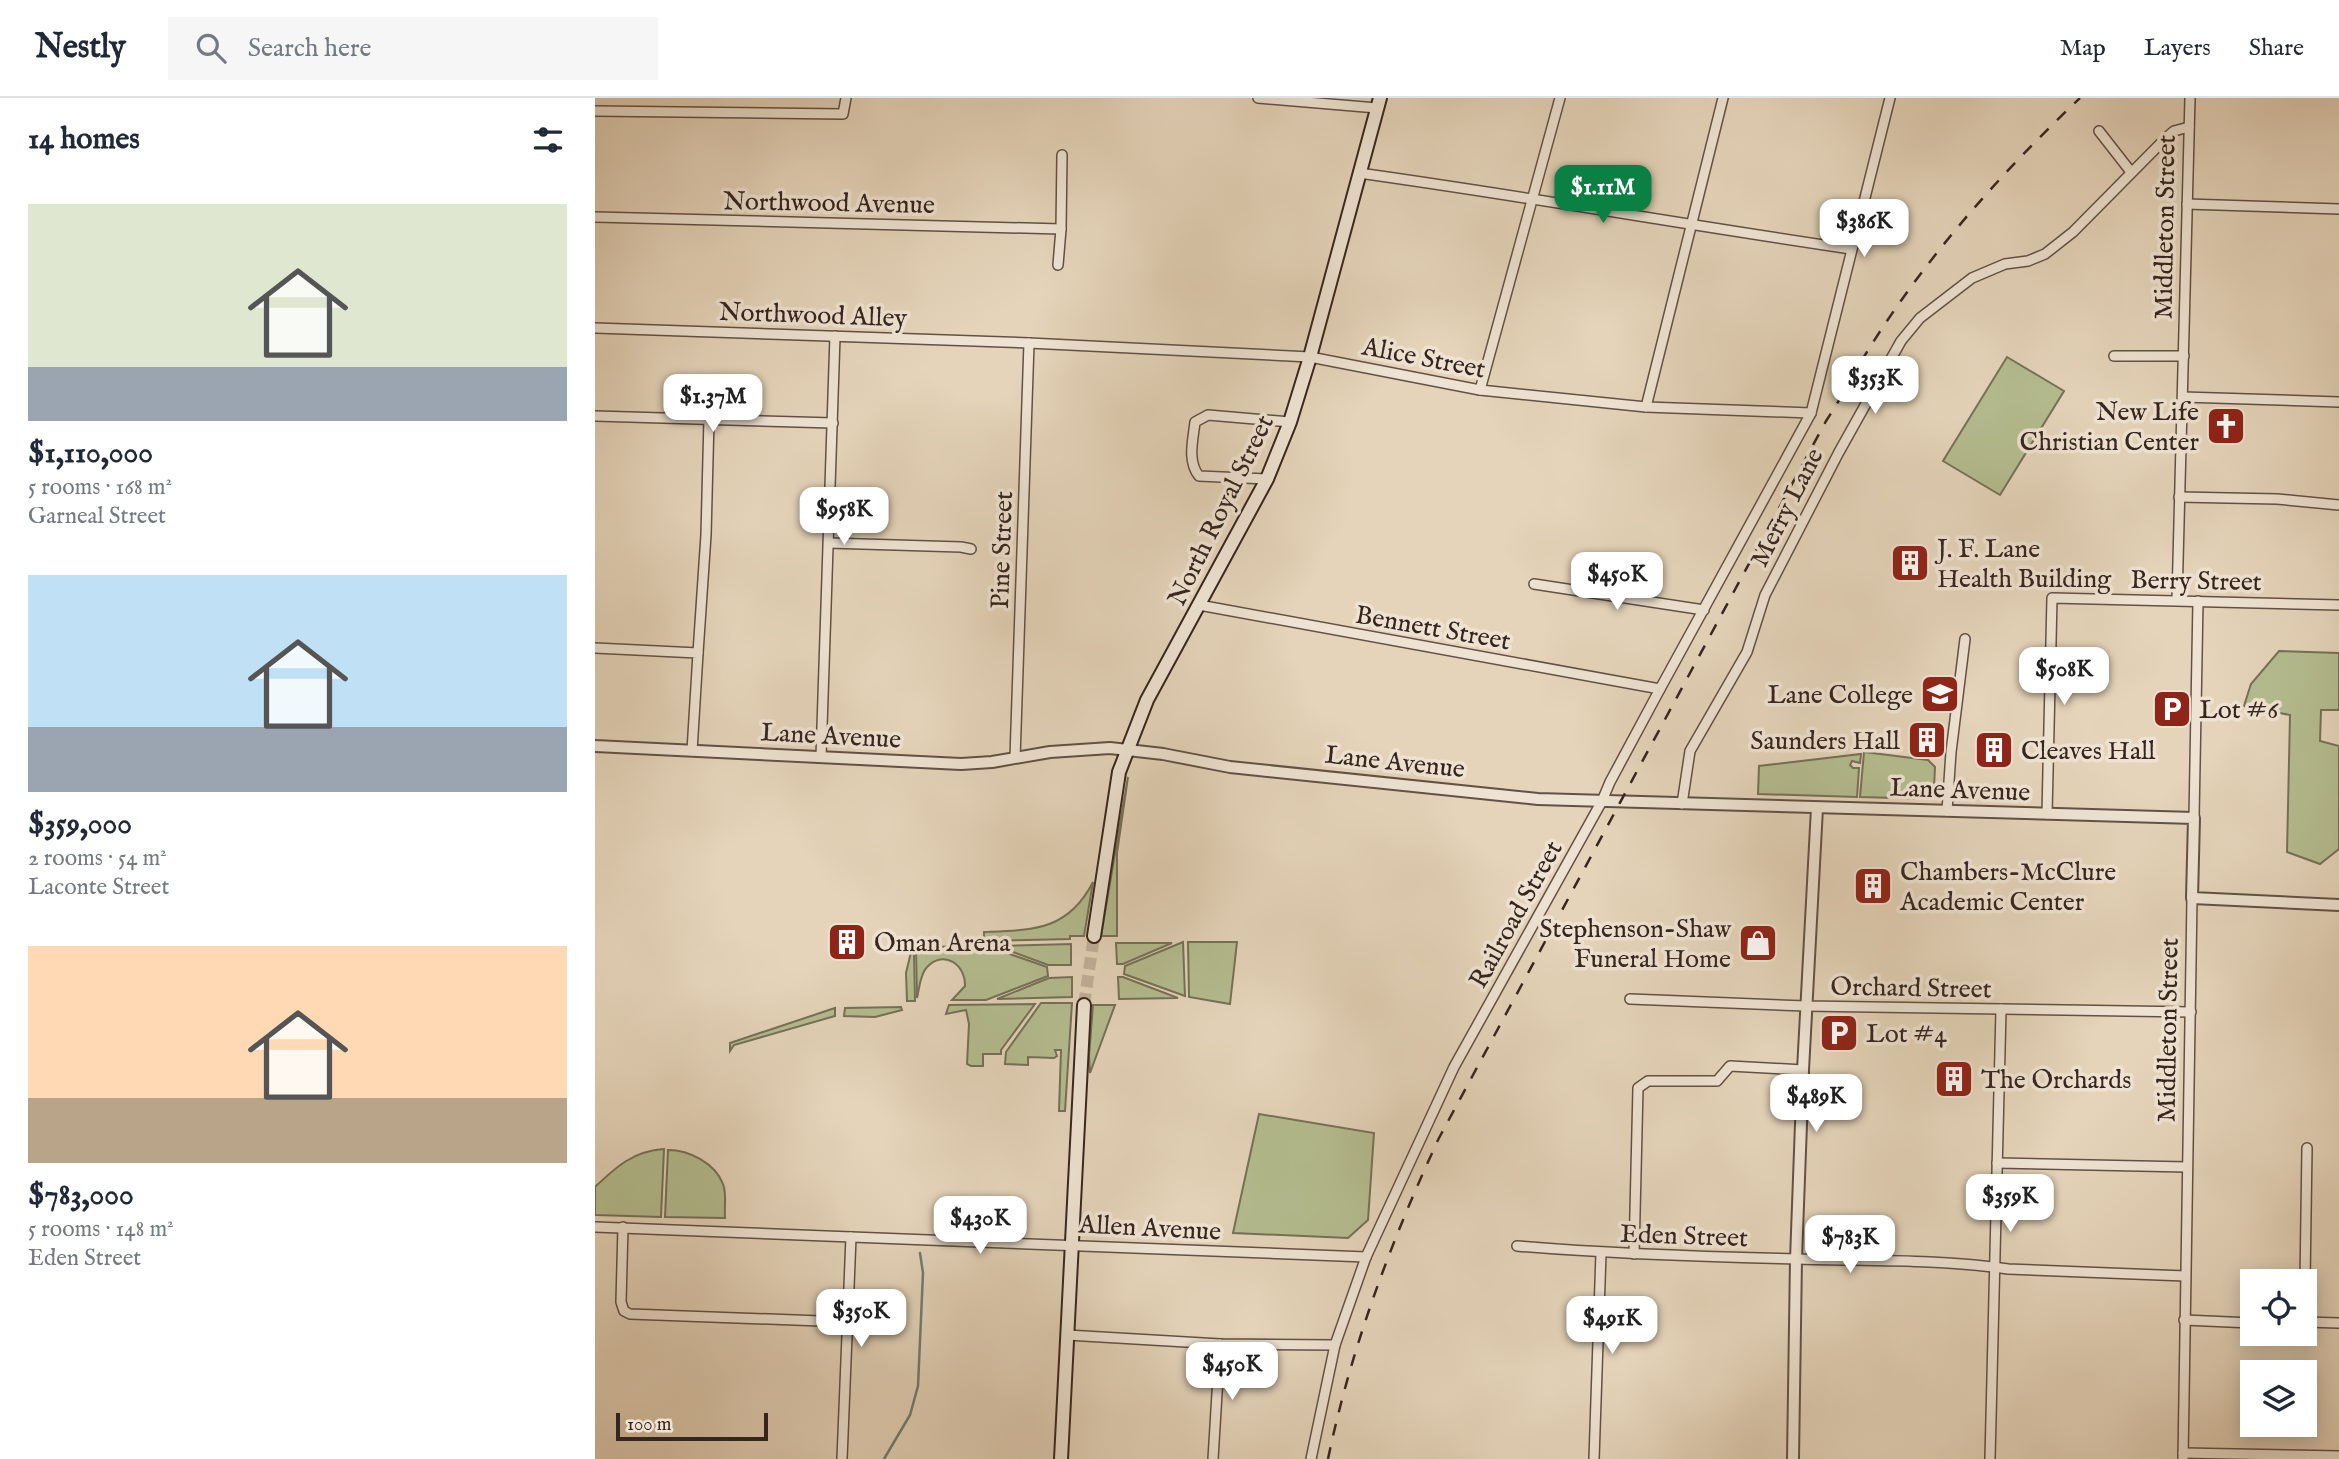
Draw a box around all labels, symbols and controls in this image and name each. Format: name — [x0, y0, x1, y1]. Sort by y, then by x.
search box — [168, 17, 658, 80]
text: Nestly — [35, 27, 126, 69]
icon: search — [192, 29, 230, 67]
text: Search here — [248, 32, 372, 65]
text: Map — [2060, 33, 2106, 64]
text: Layers — [2144, 33, 2211, 64]
text: Share — [2249, 33, 2304, 64]
text: 14 homes — [28, 121, 140, 159]
icon: filters — [529, 121, 567, 159]
street label: Middleton Street — [2147, 134, 2184, 320]
pin: $1.11M — [1546, 166, 1660, 225]
text: $1.11M — [1570, 173, 1636, 202]
street label: Northwood Avenue — [723, 185, 935, 222]
pin: $386K — [1815, 200, 1913, 259]
text: $386K — [1836, 207, 1892, 236]
icon: home — [235, 250, 361, 376]
street label: Northwood Alley — [718, 296, 908, 335]
street label: Alice Street — [1358, 330, 1488, 387]
pin: $353K — [1826, 356, 1924, 416]
text: $353K — [1848, 364, 1902, 393]
pin: $1.37M — [656, 374, 770, 434]
text: $1.37M — [679, 382, 747, 411]
place label: New Life Christian Center — [2020, 396, 2199, 459]
church icon: New Life Christian Center — [2205, 405, 2247, 447]
street label: North Royal Street — [1161, 410, 1282, 612]
text: $1,110,000 — [28, 435, 153, 473]
street label: Merry Lane — [1743, 443, 1831, 573]
text: 5 rooms · 168 m² — [28, 473, 172, 502]
pin: $958K — [795, 488, 893, 547]
street label: Pine Street — [984, 490, 1021, 610]
text: $958K — [816, 495, 872, 524]
text: Garneal Street — [28, 502, 166, 531]
place label: J. F. Lane Health Building — [1934, 533, 2112, 596]
building icon: J. F. Lane Health Building — [1889, 542, 1931, 584]
pin: $450K — [1568, 552, 1666, 612]
text: $450K — [1587, 560, 1647, 589]
street label: Berry Street — [2130, 564, 2262, 599]
street label: Bennett Street — [1353, 599, 1513, 658]
icon: home — [235, 621, 361, 747]
pin: $508K — [2015, 648, 2113, 707]
text: $508K — [2035, 655, 2093, 684]
school or university icon: Lane College — [1919, 673, 1961, 715]
place label: Lane College — [1767, 679, 1913, 712]
parking icon: Lot #6 — [2151, 688, 2193, 730]
place label: Lot #6 — [2199, 694, 2279, 727]
street label: Lane Avenue — [760, 716, 902, 757]
building icon: Saunders Hall — [1906, 719, 1948, 761]
place label: Saunders Hall — [1750, 725, 1901, 758]
building icon: Cleaves Hall — [1973, 729, 2015, 771]
place label: Cleaves Hall — [2021, 735, 2156, 768]
street label: Lane Avenue — [1323, 739, 1467, 786]
street label: Lane Avenue — [1889, 772, 2031, 809]
text: $359,000 — [28, 806, 132, 844]
street label: Railroad Street — [1462, 835, 1571, 994]
text: 2 rooms · 54 m² — [28, 844, 167, 873]
place label: Chambers-McClure Academic Center — [1899, 856, 2116, 919]
building icon: Chambers-McClure Academic Center — [1852, 865, 1894, 907]
text: Laconte Street — [28, 873, 169, 902]
place label: Stephenson-Shaw Funeral Home — [1539, 913, 1732, 976]
building icon: Oman Arena — [826, 921, 868, 963]
shop icon: Stephenson-Shaw Funeral Home — [1737, 922, 1779, 964]
place label: Oman Arena — [874, 927, 1011, 960]
street label: Middleton Street — [2150, 937, 2187, 1123]
street label: Orchard Street — [1830, 971, 1992, 1006]
icon: home — [235, 992, 361, 1118]
parking icon: Lot #4 — [1818, 1012, 1860, 1054]
place label: Lot #4 — [1866, 1018, 1947, 1051]
building icon: The Orchards — [1933, 1058, 1975, 1100]
place label: The Orchards — [1981, 1064, 2131, 1097]
pin: $489K — [1767, 1074, 1865, 1134]
text: $489K — [1786, 1082, 1846, 1111]
pin: $359K — [1961, 1174, 2059, 1234]
text: $783,000 — [28, 1177, 134, 1215]
text: $359K — [1982, 1182, 2038, 1211]
pin: $430K — [931, 1196, 1029, 1256]
text: $430K — [950, 1204, 1010, 1233]
street label: Allen Avenue — [1077, 1208, 1222, 1249]
text: 5 rooms · 148 m² — [28, 1215, 174, 1244]
pin: $783K — [1801, 1216, 1899, 1275]
street label: Eden Street — [1619, 1218, 1749, 1255]
text: $783K — [1821, 1223, 1879, 1252]
text: Eden Street — [28, 1244, 141, 1273]
map controls — [2240, 1269, 2317, 1437]
button: locate — [2240, 1269, 2317, 1346]
pin: $350K — [812, 1290, 910, 1349]
pin: $491K — [1563, 1296, 1661, 1356]
text: $350K — [832, 1297, 890, 1326]
text: $491K — [1582, 1304, 1642, 1333]
pin: $450K — [1183, 1342, 1281, 1402]
text: $450K — [1202, 1350, 1262, 1379]
button: layers — [2240, 1360, 2317, 1437]
scale bar — [616, 1410, 768, 1442]
text: 100 m — [627, 1413, 671, 1437]

